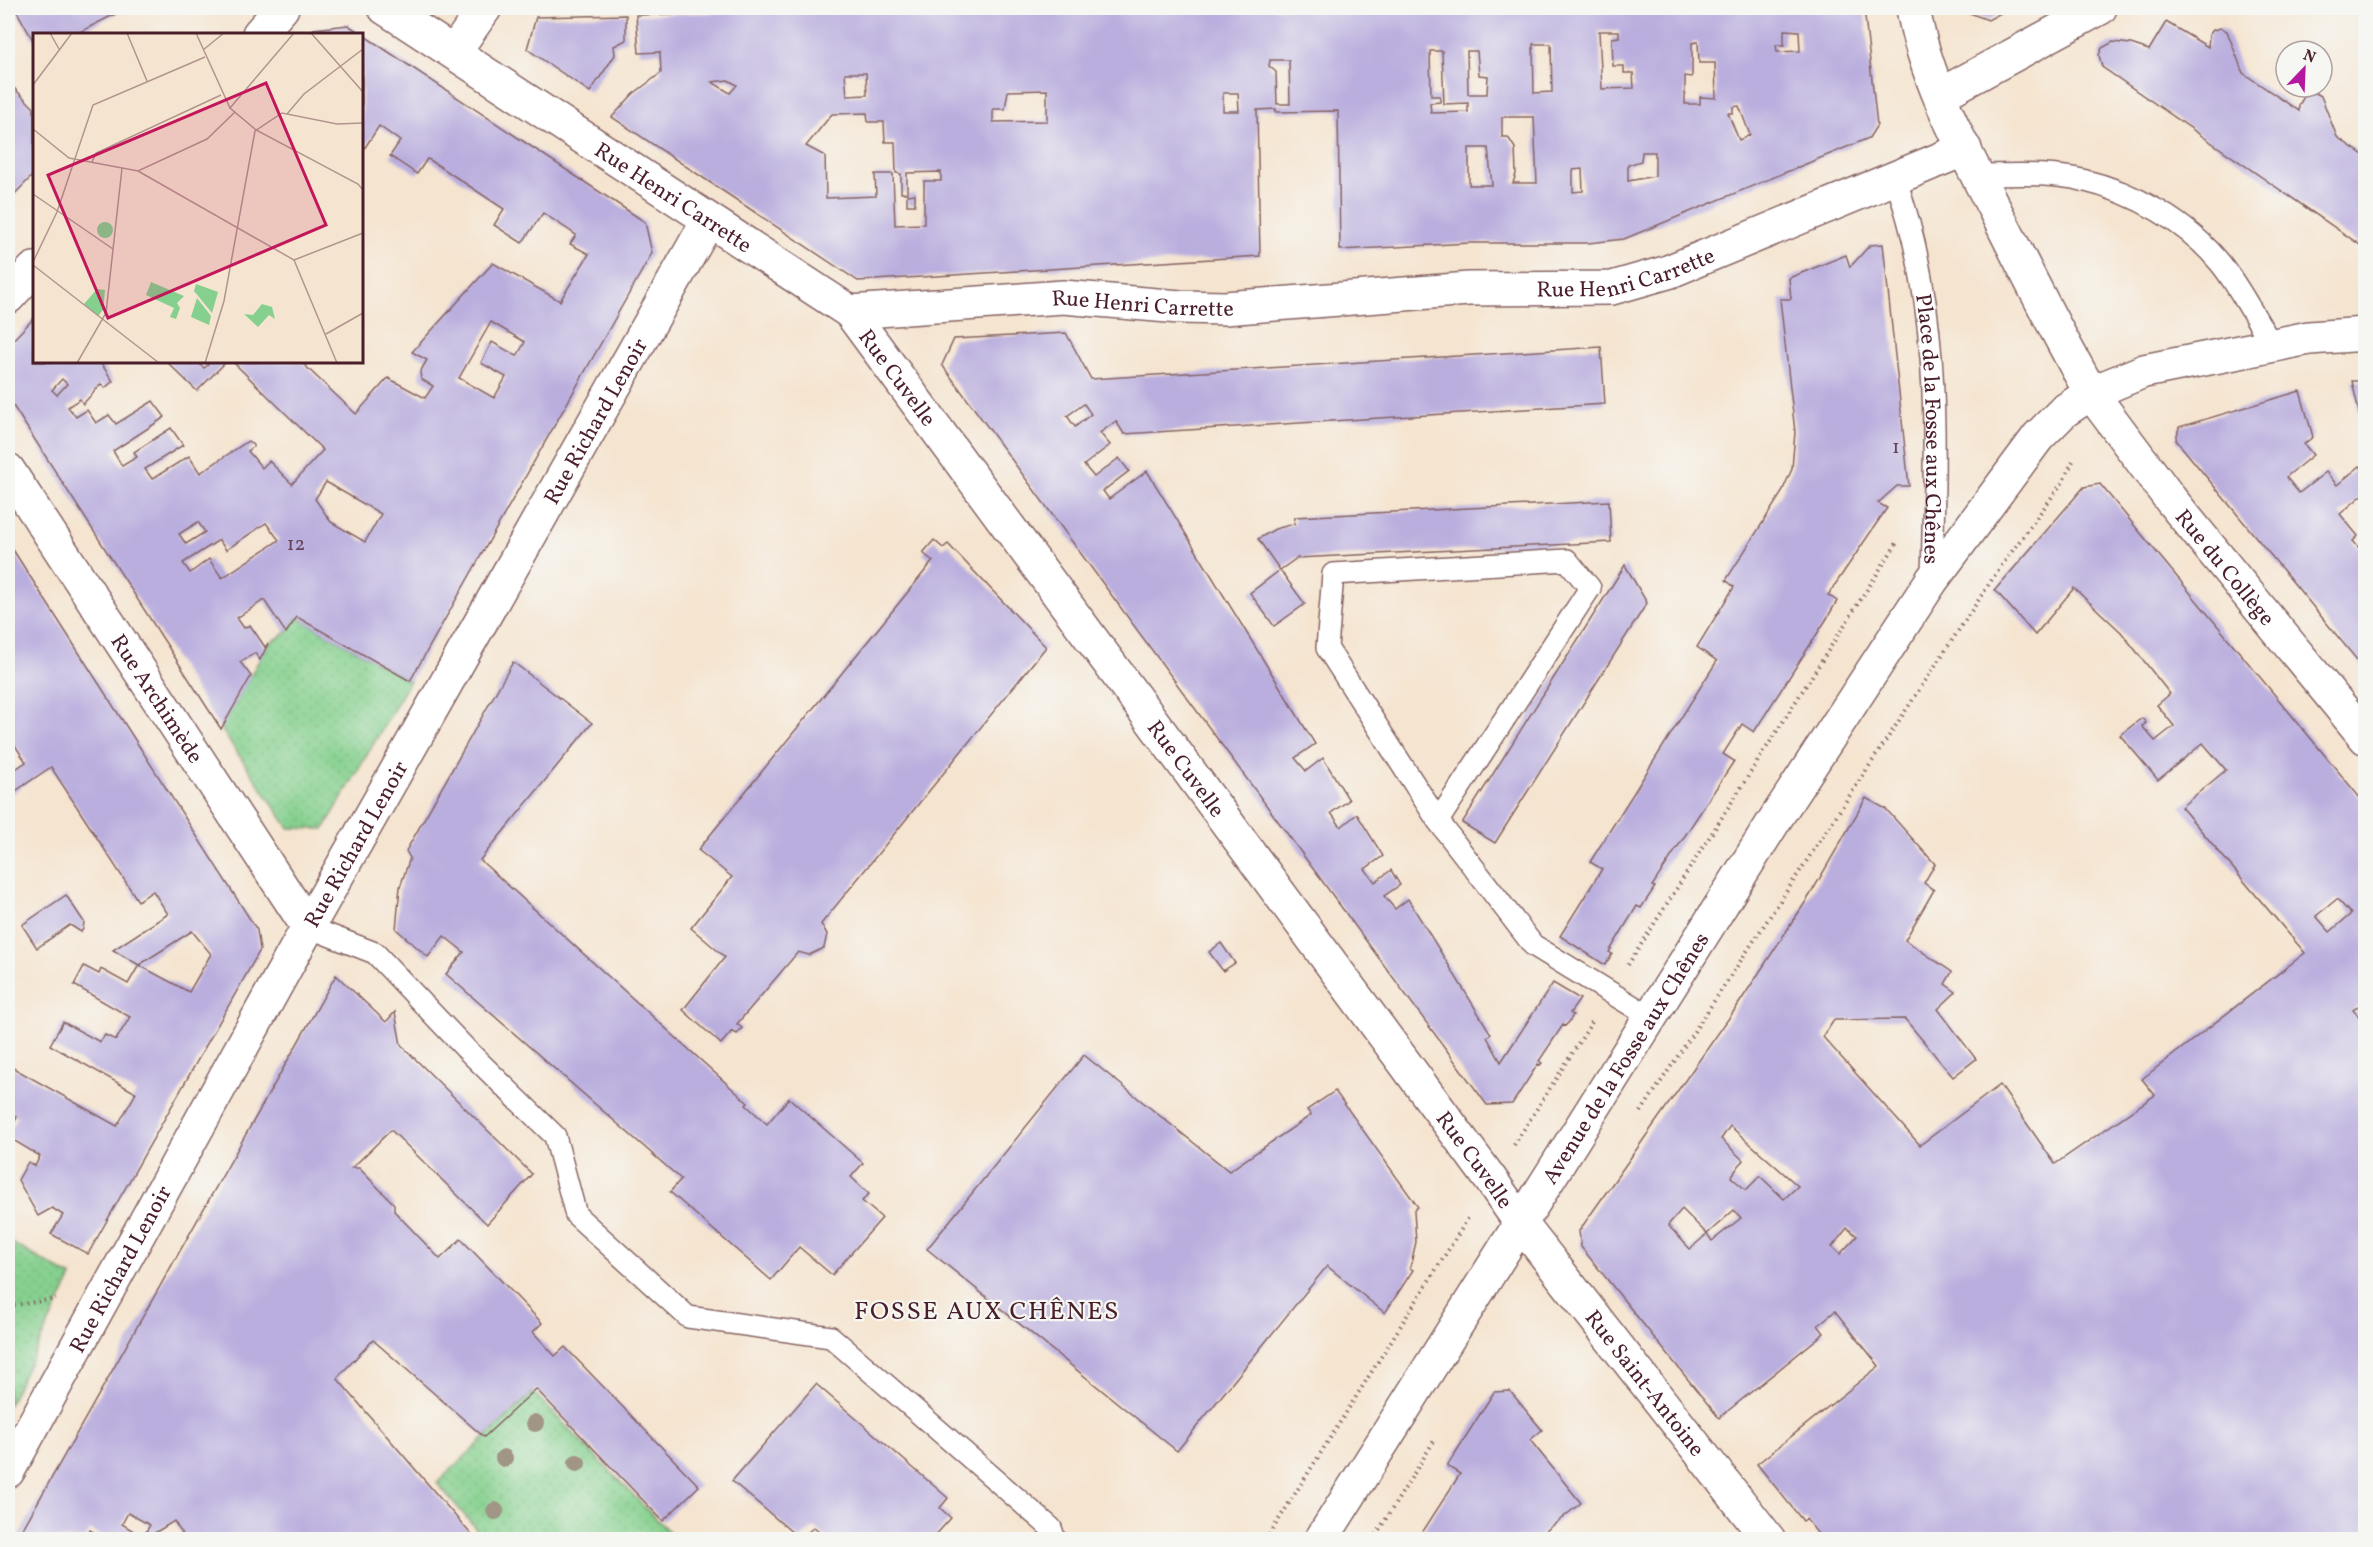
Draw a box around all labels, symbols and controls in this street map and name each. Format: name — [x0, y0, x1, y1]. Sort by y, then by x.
inset map — [33, 33, 363, 363]
north arrow — [2274, 39, 2334, 99]
text: N — [2299, 45, 2319, 70]
street label: Rue Henri Carrette — [588, 136, 757, 262]
street label: Rue Henri Carrette — [1536, 241, 1720, 307]
street label: Rue Henri Carrette — [1051, 284, 1235, 326]
street label: Place de la Fosse aux Chênes — [1906, 292, 1947, 565]
street label: Rue Cuvelle — [850, 324, 942, 434]
street label: Rue Richard Lenoir — [537, 333, 657, 511]
house number: 1 — [1892, 434, 1900, 462]
street label: Rue du Collège — [2167, 503, 2281, 633]
house number: 12 — [287, 531, 305, 559]
street label: Rue Archimède — [102, 629, 210, 770]
street label: Rue Cuvelle — [1139, 715, 1231, 825]
street label: Rue Richard Lenoir — [298, 756, 417, 934]
street label: Avenue de la Fosse aux Chênes — [1536, 927, 1718, 1191]
street label: Rue Cuvelle — [1427, 1106, 1519, 1216]
street label: Rue Richard Lenoir — [63, 1181, 180, 1359]
district label: FOSSE AUX CHÊNES — [854, 1294, 1120, 1330]
street label: Rue Saint-Antoine — [1576, 1304, 1711, 1464]

